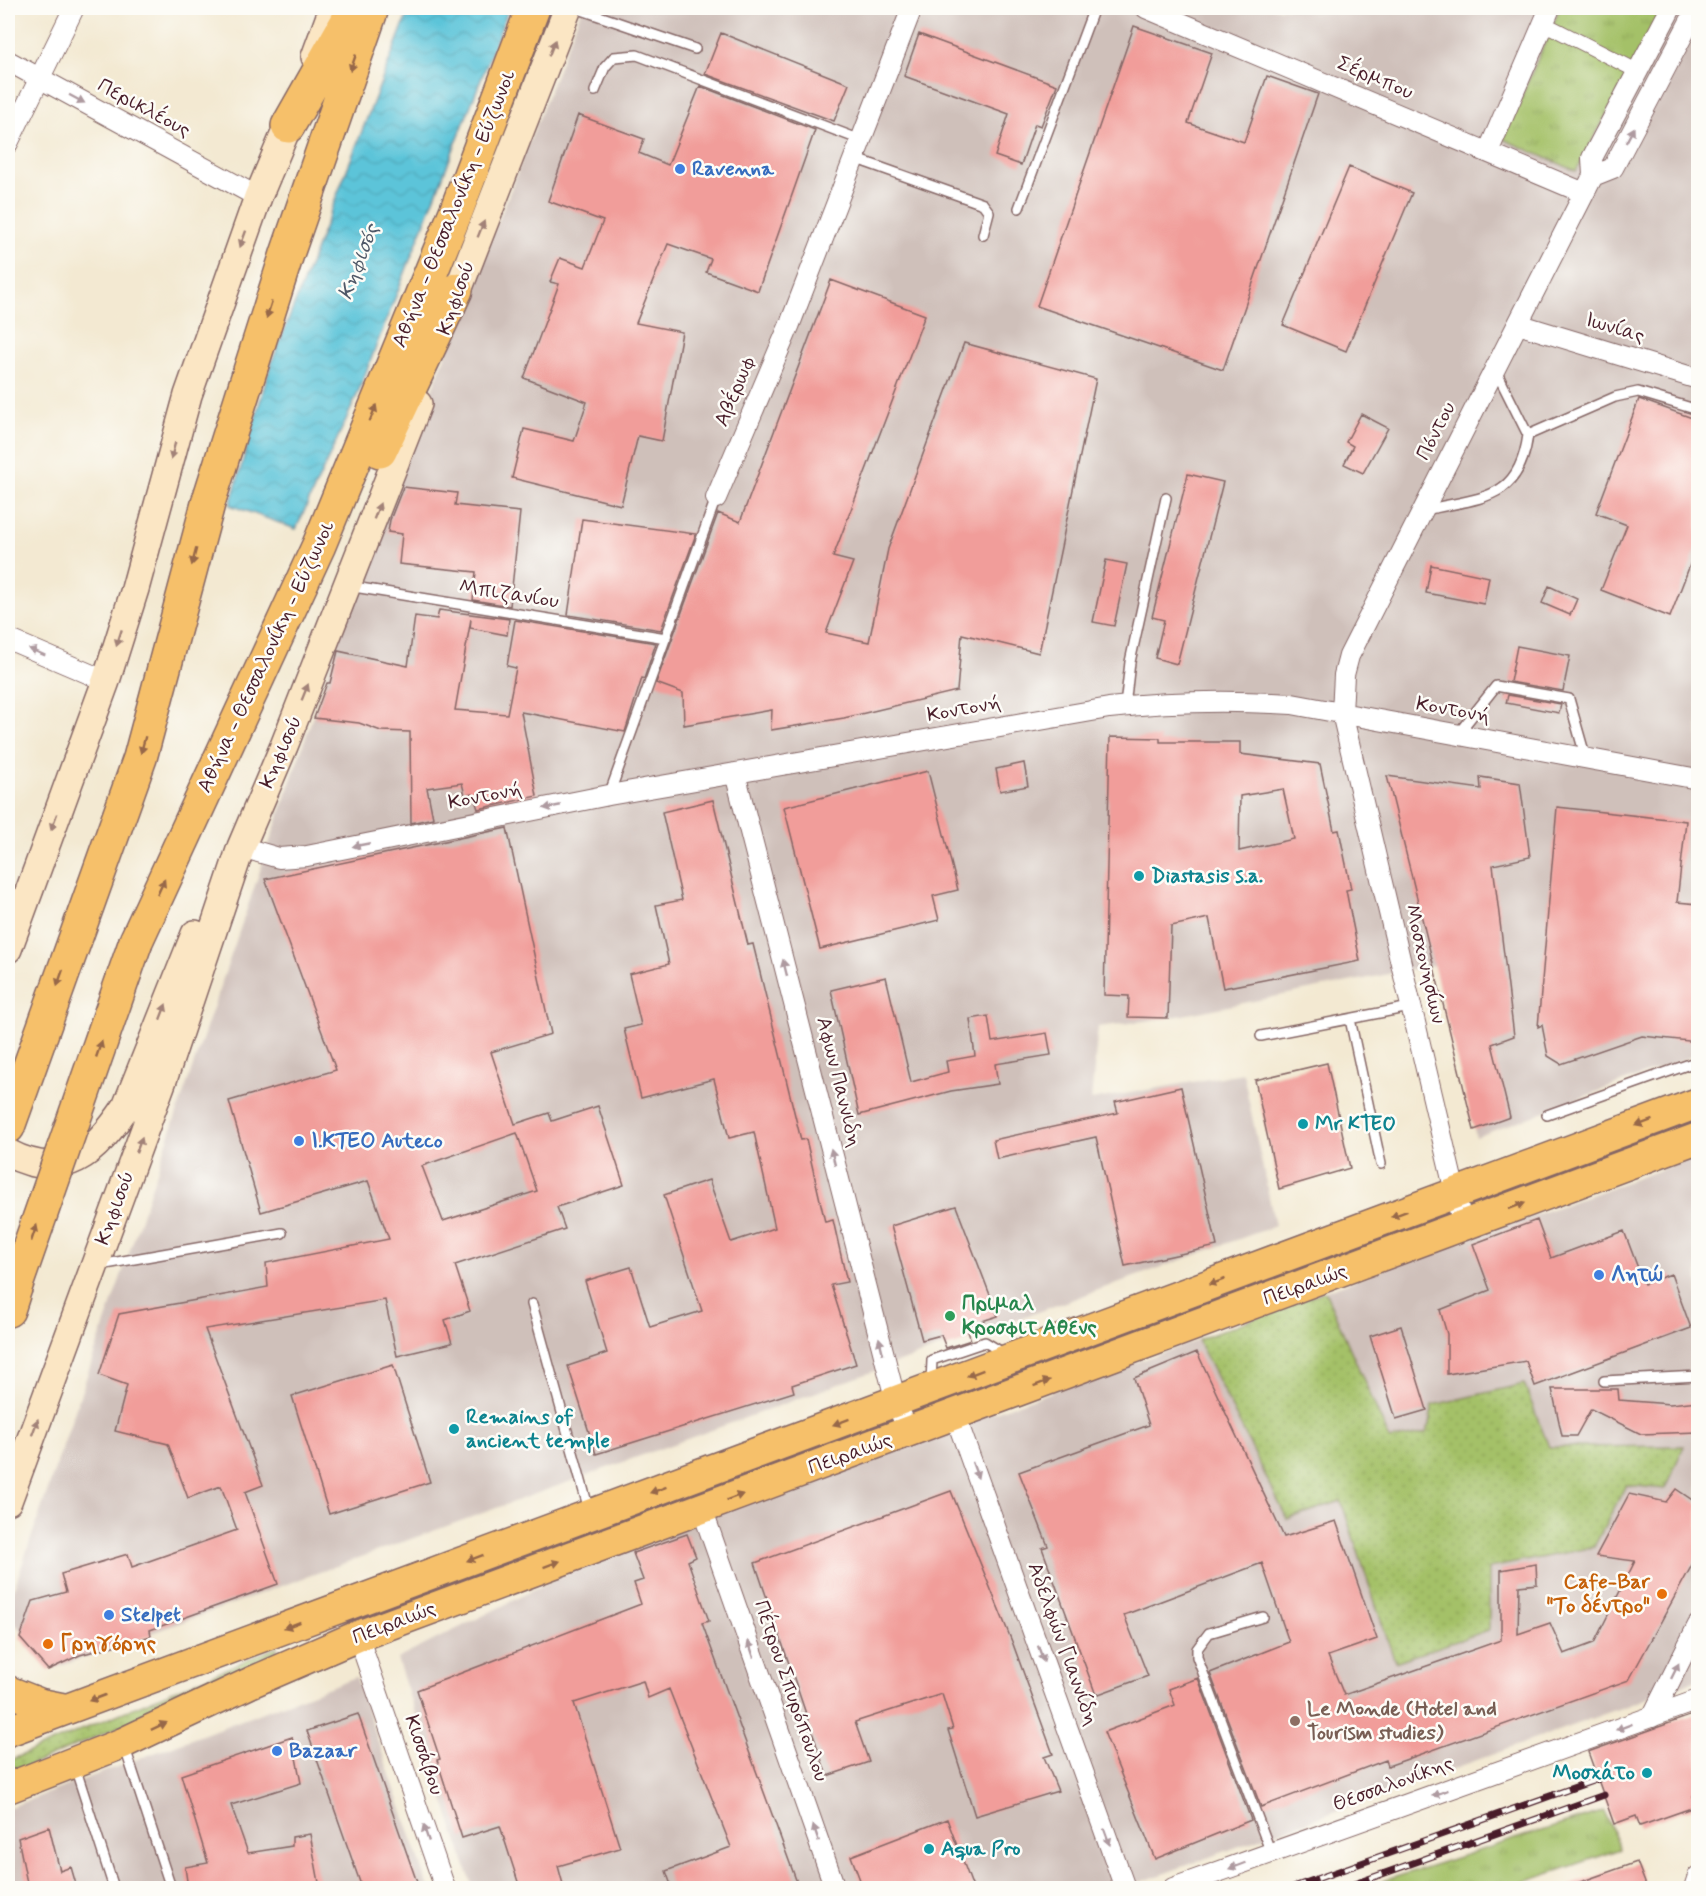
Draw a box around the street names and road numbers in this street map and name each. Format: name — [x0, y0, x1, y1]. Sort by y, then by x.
street label: Σέρμπου — [1333, 49, 1418, 107]
street label: Αθήνα - Θεσσαλονίκη - Εύζωνοι — [385, 66, 523, 352]
street label: Περικλέους — [92, 71, 196, 144]
street label: Κηφισού — [430, 257, 482, 339]
street label: Ιωνίας — [1582, 306, 1648, 350]
street label: Αβέρωφ — [707, 351, 762, 431]
street label: Πόντου — [1409, 397, 1463, 465]
street label: Αθήνα - Θεσσαλονίκη - Εύζωνοι — [191, 516, 342, 797]
street label: Μπιζανίου — [457, 572, 561, 616]
street label: Κοντονή — [925, 689, 1003, 729]
street label: Κοντονή — [1414, 690, 1492, 730]
street label: Κηφισού — [253, 711, 309, 793]
street label: Κοντονή — [446, 775, 524, 817]
street label: Μοσχονησίων — [1398, 902, 1452, 1026]
street label: Αφων Παννιδη — [809, 1014, 869, 1150]
street label: Κηφισού — [89, 1167, 141, 1249]
street label: Πειραιώς — [1259, 1257, 1351, 1313]
street label: Πειραιώς — [804, 1426, 896, 1482]
street label: Αδελφών Γιαννίδη — [1020, 1559, 1106, 1729]
street label: Πειραιώς — [348, 1594, 440, 1652]
street label: Πέτρου Σπυρόπουλου — [747, 1596, 836, 1785]
street label: Κισσάβου — [397, 1711, 451, 1799]
street label: Θεσσαλονίκης — [1329, 1749, 1457, 1819]

